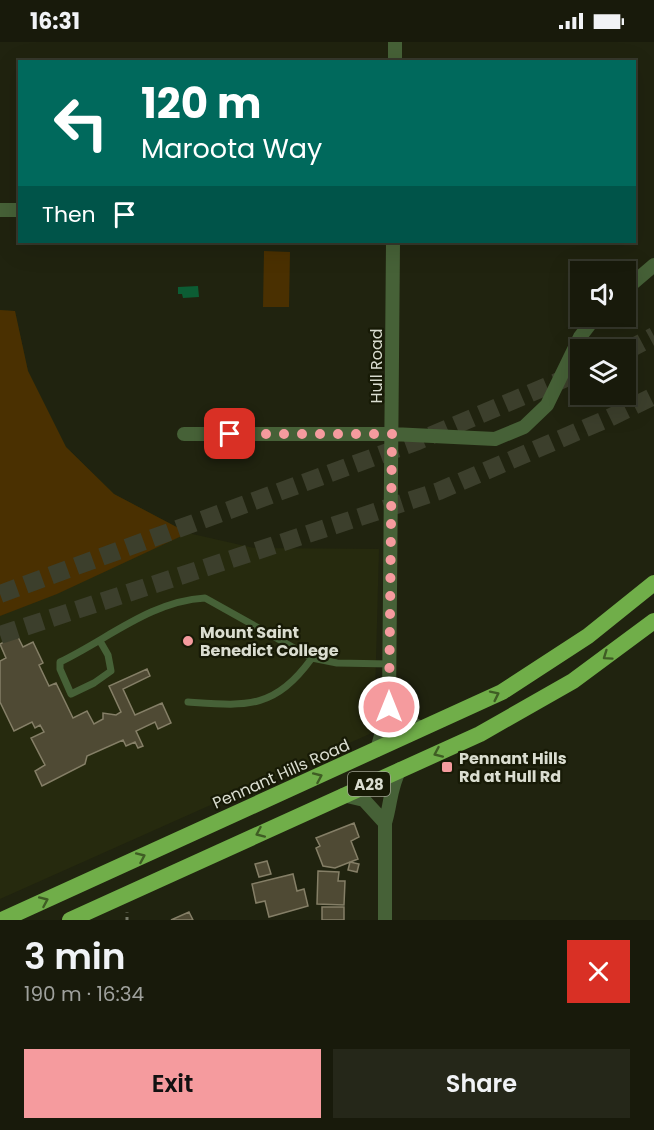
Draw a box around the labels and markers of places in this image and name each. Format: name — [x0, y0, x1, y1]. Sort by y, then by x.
pin — [204, 408, 255, 459]
place label: Mount Saint Benedict College — [200, 621, 339, 662]
marker: Mount Saint Benedict College — [181, 634, 195, 648]
place label: Pennant Hills Rd at Hull Rd — [459, 747, 567, 788]
marker: Pennant Hills Rd at Hull Rd — [440, 760, 454, 774]

